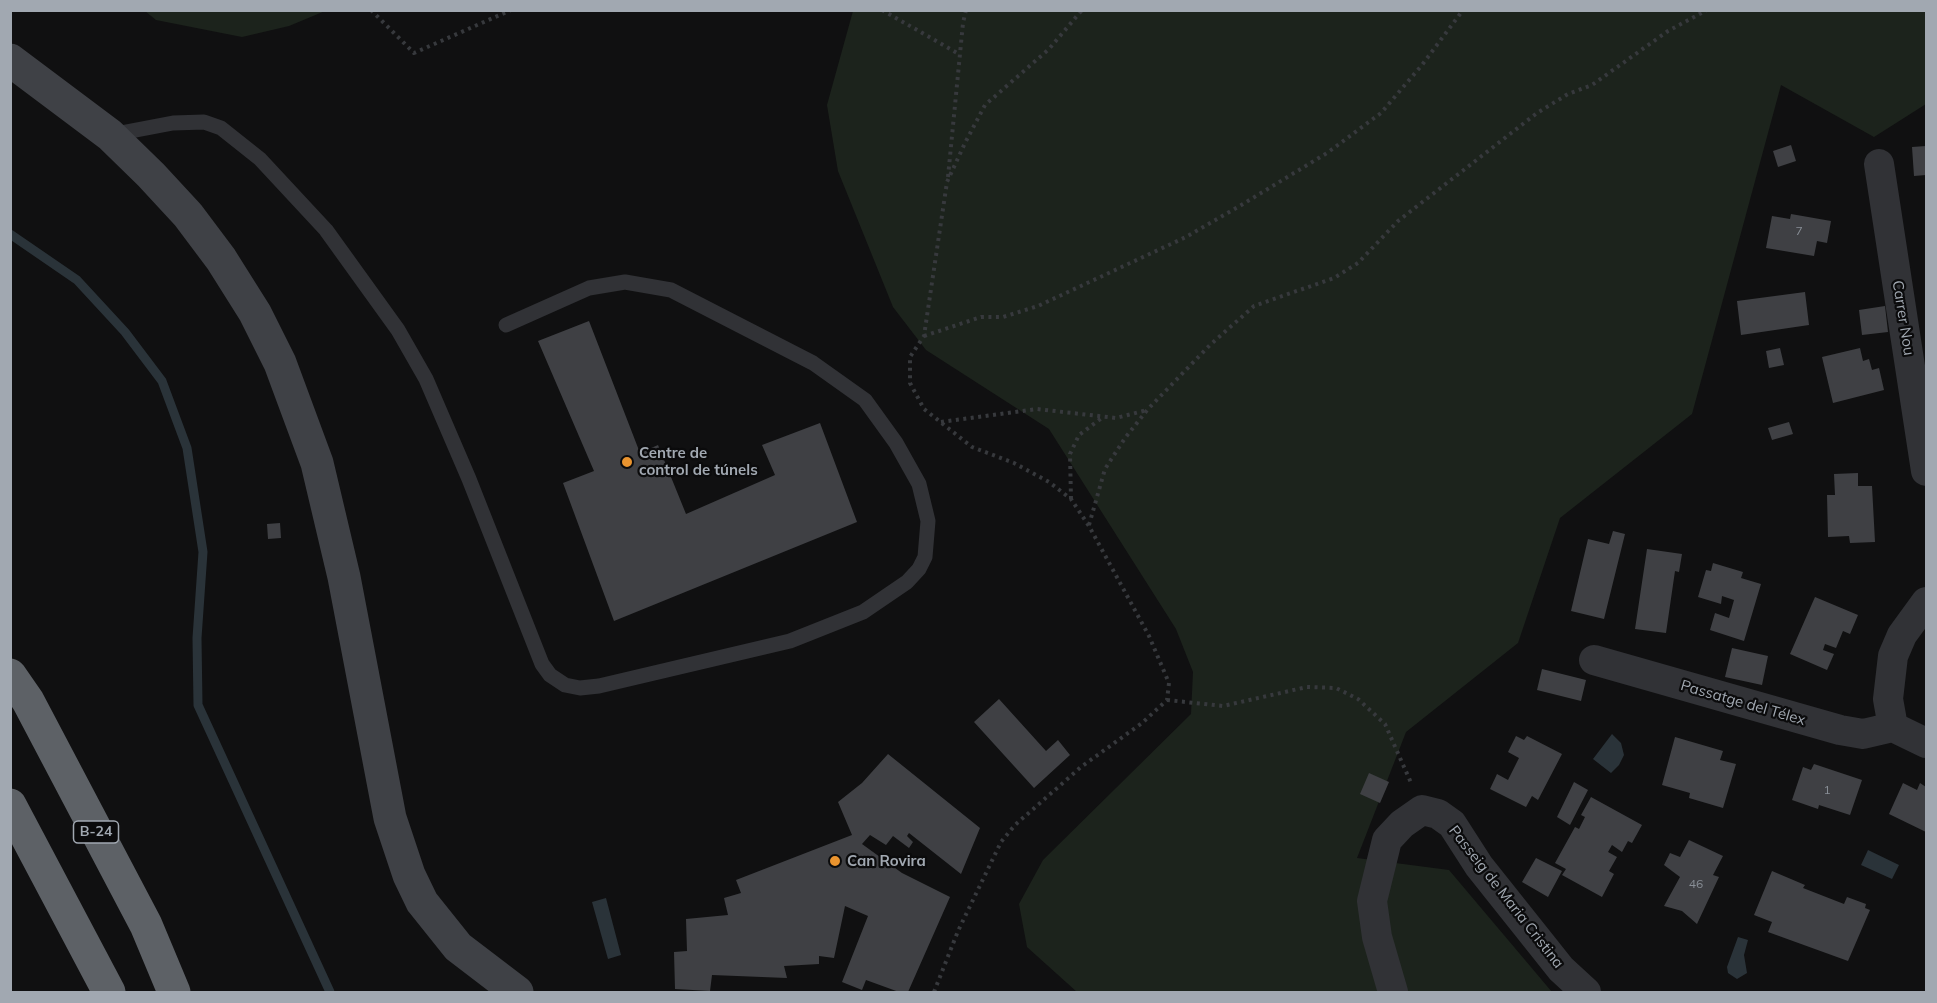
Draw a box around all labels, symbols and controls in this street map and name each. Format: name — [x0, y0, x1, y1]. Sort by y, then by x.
house number: 7 — [1795, 224, 1803, 238]
street label: Carrer Nou — [1888, 279, 1918, 357]
place label: Centre de control de túnels — [639, 444, 758, 479]
marker: Centre de control de túnels — [620, 455, 634, 469]
street label: Passatge del Télex — [1679, 677, 1807, 729]
house number: 1 — [1823, 783, 1831, 797]
road number: B-24 — [74, 821, 118, 843]
street label: Passeig de Maria Cristina — [1445, 822, 1567, 972]
place label: Can Rovira — [847, 852, 926, 870]
marker: Can Rovira — [828, 854, 842, 868]
house number: 46 — [1689, 877, 1703, 891]

